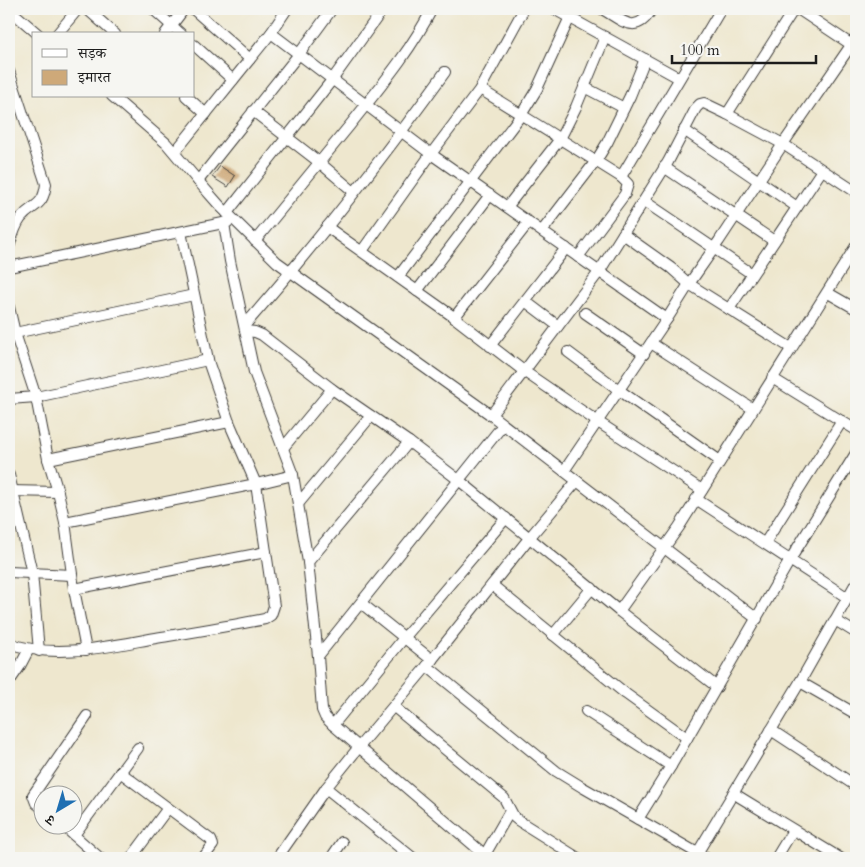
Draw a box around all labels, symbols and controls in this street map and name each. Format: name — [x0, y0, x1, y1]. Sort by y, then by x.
legend — [32, 32, 195, 98]
scale bar — [672, 32, 816, 64]
text: 100 m — [680, 40, 720, 60]
text: सड़क — [77, 43, 107, 63]
text: इमारत — [77, 67, 112, 87]
north arrow — [32, 784, 82, 834]
text: उ — [41, 810, 60, 830]

